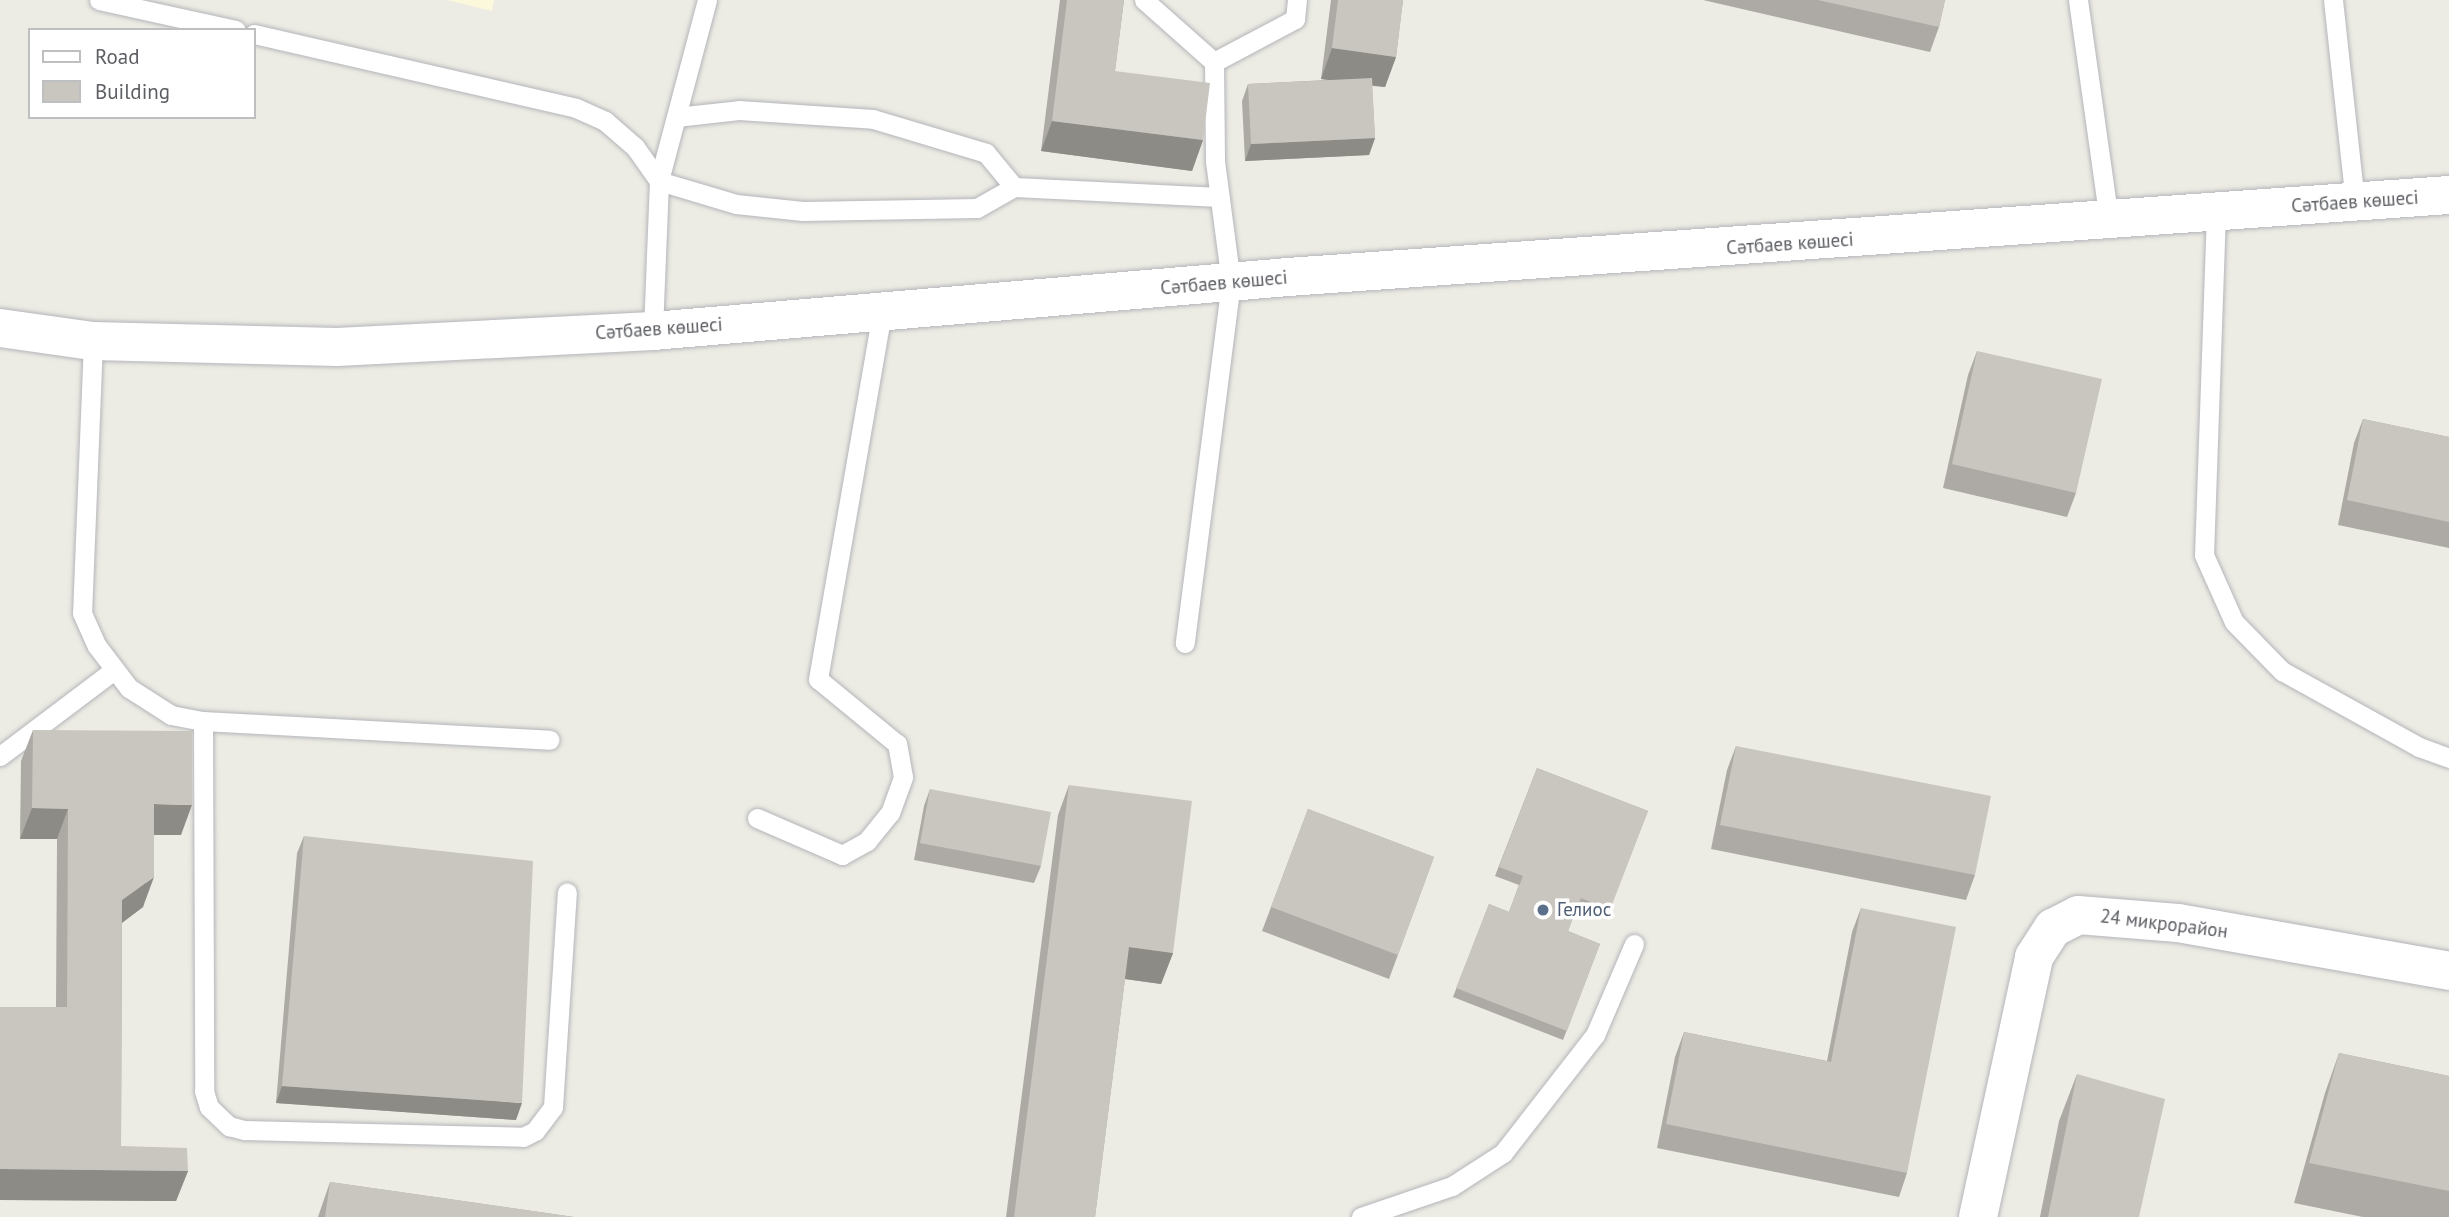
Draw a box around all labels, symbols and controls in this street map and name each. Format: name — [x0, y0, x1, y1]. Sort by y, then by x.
legend — [28, 28, 256, 119]
text: Road — [95, 43, 139, 70]
text: Building — [95, 78, 170, 105]
street label: Сәтбаев көшесі — [2291, 186, 2419, 218]
street label: Сәтбаев көшесі — [1726, 228, 1854, 260]
street label: Сәтбаев көшесі — [1159, 266, 1289, 300]
street label: Сәтбаев көшесі — [595, 313, 723, 345]
place label: Гелиос — [1557, 899, 1611, 921]
marker: Гелиос — [1535, 902, 1551, 918]
street label: 24 микрорайон — [2099, 905, 2229, 943]

